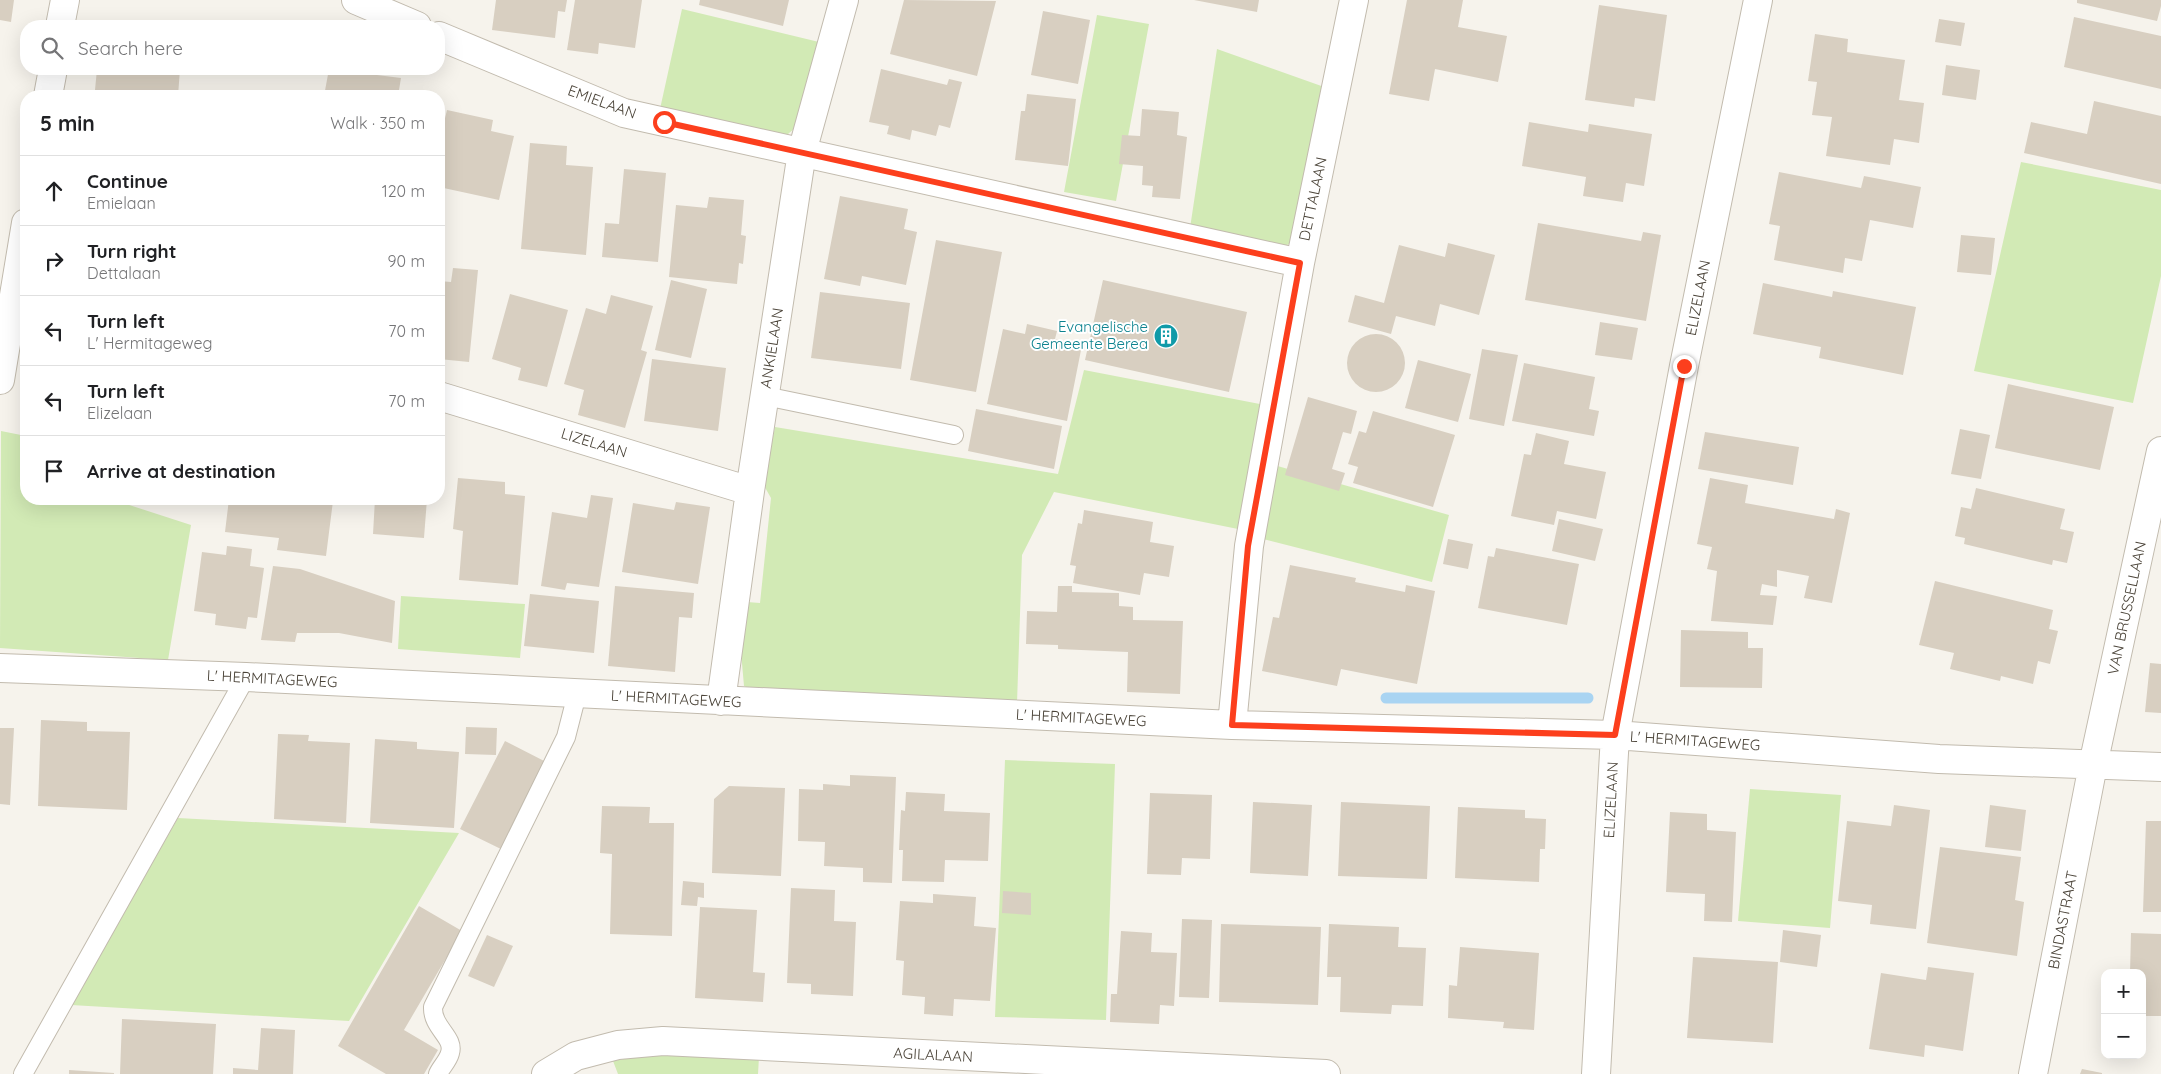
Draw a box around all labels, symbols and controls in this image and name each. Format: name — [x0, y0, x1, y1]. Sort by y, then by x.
search box — [20, 20, 445, 75]
icon: search — [38, 34, 66, 62]
text: Search here — [78, 36, 183, 60]
street label: EMIELAAN — [565, 80, 639, 123]
text: 5 min — [40, 110, 95, 136]
route start — [653, 111, 676, 134]
text: Walk · 350 m — [330, 113, 425, 133]
street label: DETTALAAN — [1294, 155, 1331, 243]
text: Continue — [87, 169, 168, 193]
icon: ahead — [40, 177, 68, 205]
text: 120 m — [382, 181, 425, 201]
text: Emielaan — [87, 193, 156, 213]
text: Turn right — [87, 239, 176, 263]
icon: right — [40, 247, 68, 275]
text: 90 m — [388, 251, 425, 271]
street label: ELIZELAAN — [1681, 258, 1714, 337]
text: Dettalaan — [87, 263, 161, 283]
street label: ANKIELAAN — [756, 306, 787, 390]
text: Turn left — [87, 309, 165, 333]
icon: left — [40, 317, 68, 345]
place label: Evangelische Gemeente Berea — [1031, 317, 1148, 353]
text: 70 m — [388, 321, 425, 341]
building icon: Evangelische Gemeente Berea — [1153, 323, 1179, 349]
text: L' Hermitageweg — [87, 333, 213, 353]
route end — [1673, 355, 1696, 378]
text: Turn left — [87, 379, 165, 403]
icon: left — [40, 387, 68, 415]
text: 70 m — [388, 391, 425, 411]
text: Elizelaan — [87, 403, 152, 423]
street label: LIZELAAN — [559, 423, 630, 462]
icon: arrive — [40, 457, 68, 485]
text: Arrive at destination — [87, 459, 276, 483]
street label: VAN BRUSSELLAAN — [2103, 539, 2150, 676]
street label: L' HERMITAGEWEG — [206, 666, 338, 691]
street label: L' HERMITAGEWEG — [610, 686, 742, 711]
street label: L' HERMITAGEWEG — [1015, 705, 1147, 730]
street label: L' HERMITAGEWEG — [1629, 726, 1761, 755]
street label: ELIZELAAN — [1599, 761, 1622, 839]
street label: BINDASTRAAT — [2044, 869, 2081, 971]
map controls — [2101, 969, 2146, 1059]
button: + — [2101, 969, 2146, 1014]
button: − — [2101, 1014, 2146, 1059]
street label: AGILALAAN — [893, 1043, 973, 1066]

